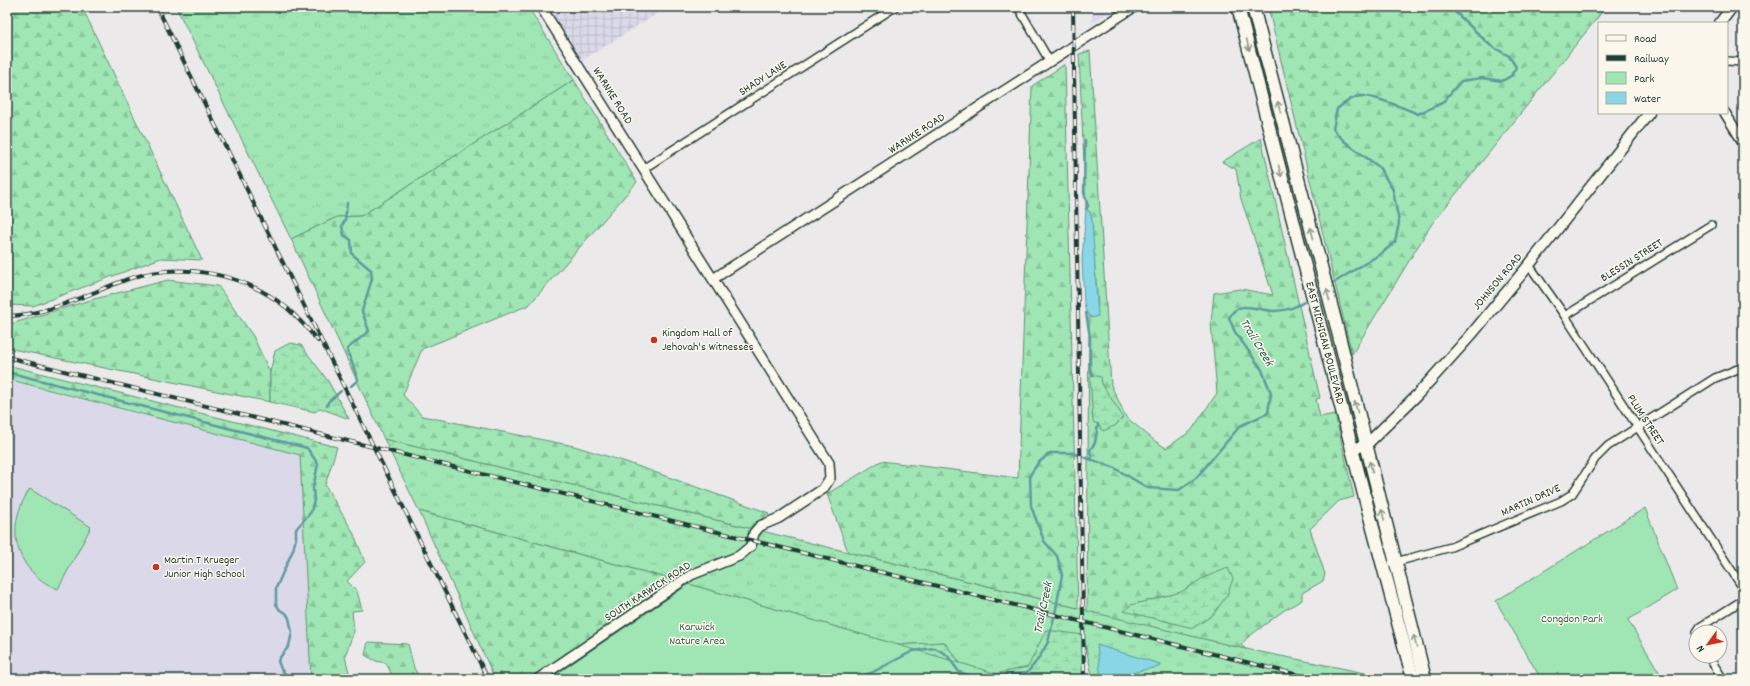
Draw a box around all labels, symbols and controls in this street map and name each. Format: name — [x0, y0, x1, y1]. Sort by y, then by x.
legend — [1598, 22, 1728, 114]
text: Road — [1634, 31, 1656, 48]
one-way arrow — [1244, 38, 1252, 51]
text: Railway — [1634, 51, 1670, 68]
street label: SHADY LANE — [736, 57, 791, 101]
street label: WARNKE ROAD — [588, 64, 636, 128]
text: Park — [1634, 71, 1655, 88]
text: Water — [1634, 91, 1661, 108]
one-way arrow — [1275, 101, 1282, 114]
street label: WARNKE ROAD — [885, 109, 949, 159]
one-way arrow — [1277, 164, 1284, 177]
one-way arrow — [1307, 227, 1315, 240]
street label: BLESSIN STREET — [1598, 235, 1667, 287]
street label: JOHNSON ROAD — [1469, 250, 1527, 314]
street label: EAST MICHIGAN BOULEVARD — [1301, 280, 1349, 406]
one-way arrow — [1324, 289, 1331, 302]
water label: Trail Creek — [1234, 316, 1279, 372]
place label: Kingdom Hall of Jehovah's Witnesses — [662, 325, 754, 356]
marker: Kingdom Hall of Jehovah's Witnesses — [649, 335, 659, 345]
street label: PLUM STREET — [1622, 391, 1668, 449]
one-way arrow — [1352, 401, 1360, 414]
one-way arrow — [1367, 460, 1374, 473]
street label: MARTIN DRIVE — [1498, 480, 1564, 522]
one-way arrow — [1379, 509, 1387, 522]
place label: Martin T Krueger Junior High School — [164, 552, 245, 583]
street label: SOUTH KARWICK ROAD — [601, 558, 695, 626]
marker: Martin T Krueger Junior High School — [151, 562, 161, 572]
water label: Trail Creek — [1029, 579, 1059, 636]
park label: Congdon Park — [1541, 611, 1603, 628]
park label: Karwick Nature Area — [669, 619, 725, 650]
north arrow — [1688, 624, 1728, 664]
one-way arrow — [1411, 635, 1419, 648]
text: N — [1693, 641, 1709, 655]

